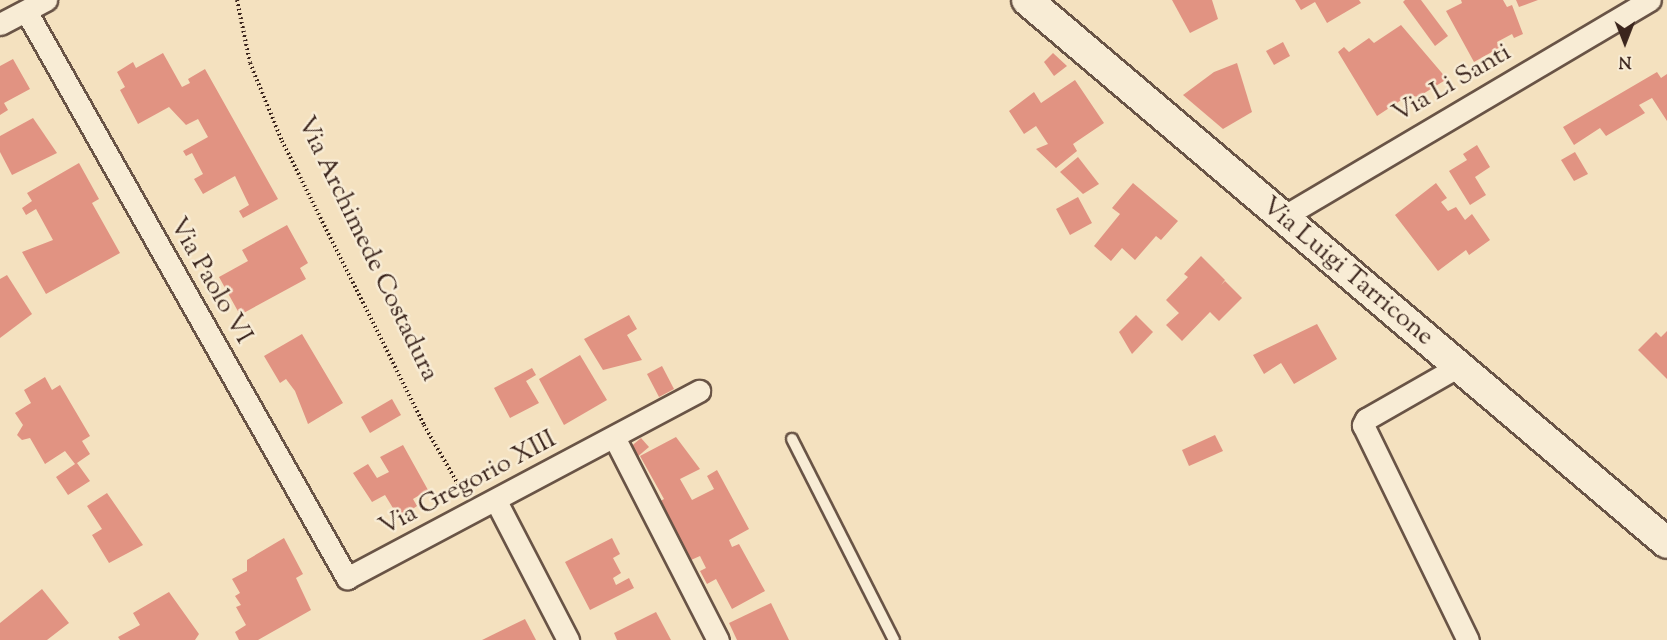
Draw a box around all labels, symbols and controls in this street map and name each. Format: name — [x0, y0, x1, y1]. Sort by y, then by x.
north arrow — [1595, 12, 1655, 72]
street label: Via Li Santi — [1387, 38, 1517, 130]
text: N — [1619, 49, 1631, 72]
street label: Via Archimede Costadura — [289, 112, 445, 386]
street label: Via Luigi Tarricone — [1254, 191, 1440, 353]
street label: Via Paolo VI — [161, 212, 259, 350]
street label: Via Gregorio XIII — [374, 424, 562, 544]

